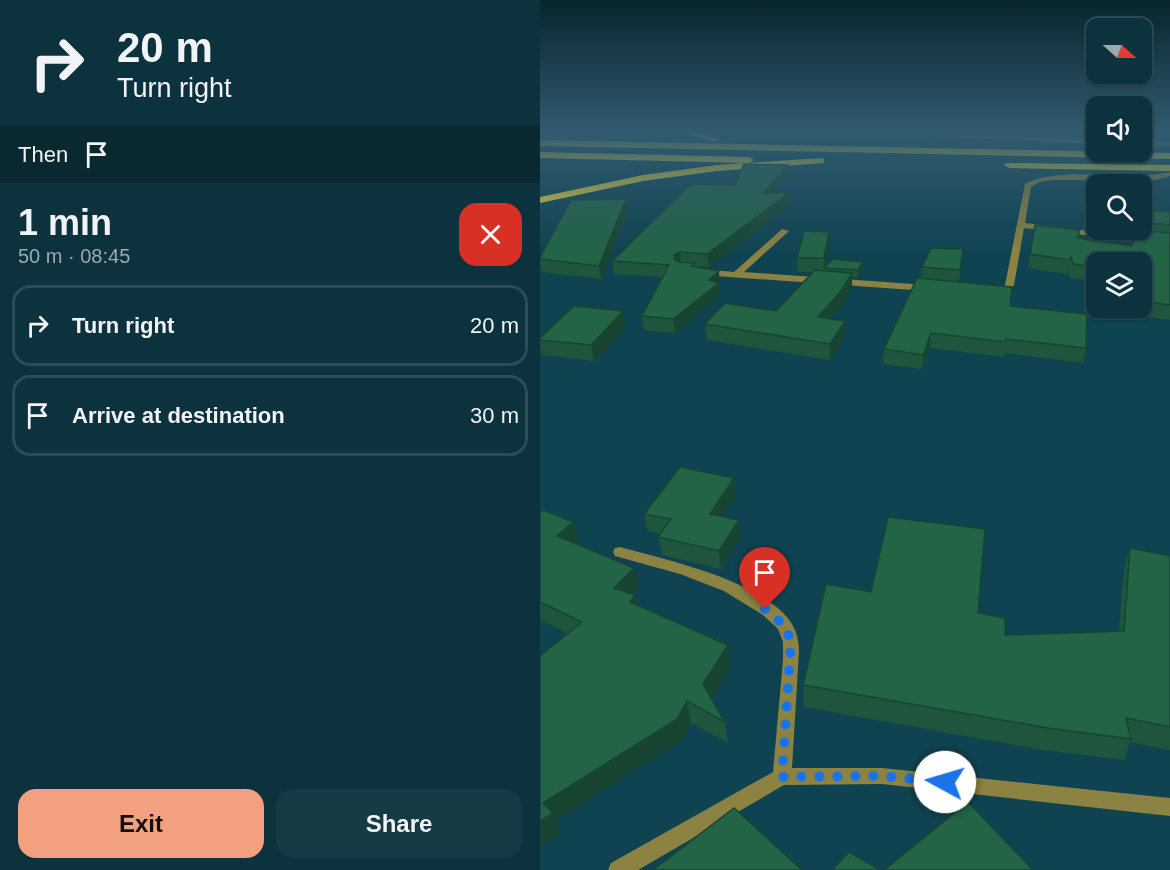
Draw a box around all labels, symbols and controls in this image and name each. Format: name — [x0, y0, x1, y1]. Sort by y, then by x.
north arrow — [1086, 18, 1152, 84]
map controls — [1086, 18, 1152, 318]
icon: right — [18, 24, 96, 102]
text: 20 m — [117, 24, 213, 71]
text: Turn right — [117, 73, 232, 103]
button: sound — [1086, 96, 1152, 162]
icon: arrive — [80, 138, 113, 171]
text: Then — [18, 142, 68, 167]
button: search — [1086, 174, 1152, 240]
text: 1 min — [18, 202, 112, 243]
button: close — [459, 203, 522, 266]
text: 50 m · 08:45 — [18, 245, 130, 267]
button: layers — [1086, 252, 1152, 318]
icon: right — [21, 309, 54, 342]
text: Turn right — [72, 313, 174, 338]
text: 20 m — [470, 313, 519, 338]
icon: arrive — [21, 399, 54, 432]
text: Arrive at destination — [72, 403, 285, 428]
text: 30 m — [470, 403, 519, 428]
pin — [739, 547, 790, 609]
icon: arrive — [748, 556, 781, 589]
position arrow — [913, 750, 977, 814]
button: Exit — [18, 789, 264, 858]
button: Share — [276, 789, 522, 858]

